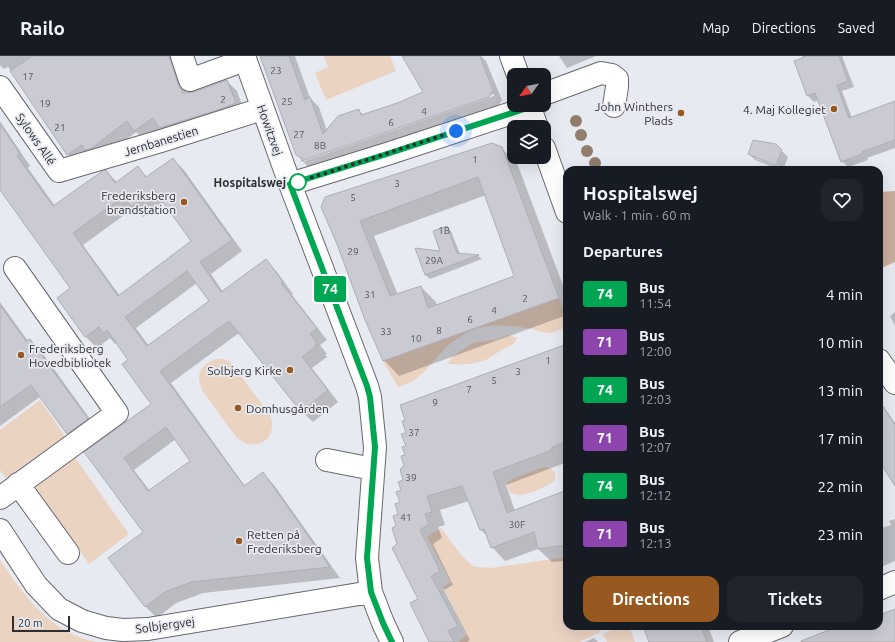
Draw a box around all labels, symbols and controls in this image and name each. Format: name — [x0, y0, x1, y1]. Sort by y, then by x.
text: Railo — [20, 17, 65, 39]
text: Map — [702, 20, 730, 36]
text: Directions — [752, 20, 816, 36]
text: Saved — [838, 20, 875, 36]
house number: 23 — [270, 65, 282, 76]
north arrow — [507, 68, 551, 112]
map controls — [507, 68, 551, 164]
house number: 17 — [22, 71, 34, 82]
house number: 2 — [220, 94, 226, 105]
house number: 25 — [281, 96, 293, 107]
house number: 19 — [39, 98, 51, 109]
place label: John Winthers Plads — [595, 100, 673, 127]
street label: Howitzvej — [255, 103, 285, 157]
place label: 4. Maj Kollegiet — [743, 103, 826, 116]
marker: 4. Maj Kollegiet — [829, 104, 839, 114]
house number: 4 — [421, 106, 427, 117]
marker: John Winthers Plads — [676, 108, 686, 118]
street label: Sylows Allé — [13, 111, 59, 167]
house number: 6 — [388, 117, 394, 128]
button: layers — [507, 120, 551, 164]
your location — [446, 121, 466, 141]
house number: 21 — [54, 122, 66, 133]
street label: Jernbanestien — [122, 124, 200, 158]
house number: 27 — [293, 129, 305, 140]
house number: 8B — [314, 140, 326, 151]
house number: 1 — [472, 154, 478, 165]
marker: Hospitalswej — [289, 173, 307, 191]
place label: Hospitalswej — [214, 176, 286, 189]
house number: 3 — [394, 178, 400, 189]
button: heart — [821, 179, 863, 221]
text: Hospitalswej — [583, 182, 698, 204]
place label: Frederiksberg brandstation — [101, 189, 176, 216]
house number: 5 — [350, 192, 356, 203]
marker: Frederiksberg brandstation — [179, 197, 189, 207]
text: Walk · 1 min · 60 m — [583, 208, 691, 222]
house number: 1B — [438, 225, 450, 236]
text: Departures — [583, 243, 663, 260]
house number: 29 — [347, 246, 359, 257]
house number: 29A — [425, 255, 443, 266]
line badge: 74 — [312, 276, 348, 302]
text: Bus — [639, 279, 665, 296]
text: 74 — [322, 281, 338, 297]
text: 74 — [597, 286, 613, 302]
text: 4 min — [826, 286, 863, 303]
house number: 31 — [364, 289, 376, 300]
house number: 2 — [522, 293, 528, 304]
text: 11:54 — [639, 296, 672, 310]
house number: 4 — [491, 305, 497, 316]
house number: 6 — [467, 314, 473, 325]
house number: 8 — [436, 325, 442, 336]
house number: 33 — [380, 326, 392, 337]
text: Bus — [639, 327, 665, 344]
house number: 10 — [410, 333, 422, 344]
text: 71 — [597, 334, 613, 350]
text: 10 min — [817, 334, 863, 351]
place label: Frederiksberg Hovedbibliotek — [29, 342, 111, 369]
text: 12:00 — [639, 344, 672, 358]
marker: Frederiksberg Hovedbibliotek — [16, 350, 26, 360]
house number: 1 — [545, 355, 551, 366]
place label: Solbjerg Kirke — [207, 364, 282, 377]
marker: Solbjerg Kirke — [285, 365, 295, 375]
house number: 3 — [515, 366, 521, 377]
house number: 5 — [491, 375, 497, 386]
text: Bus — [639, 375, 665, 392]
text: 74 — [597, 382, 613, 398]
text: 13 min — [817, 382, 863, 399]
house number: 7 — [466, 384, 472, 395]
text: 12:03 — [639, 392, 672, 406]
house number: 9 — [432, 397, 438, 408]
place label: Domhusgården — [246, 402, 329, 415]
marker: Domhusgården — [233, 403, 243, 413]
text: Bus — [639, 423, 665, 440]
house number: 37 — [408, 427, 420, 438]
text: 71 — [597, 430, 613, 446]
text: 17 min — [817, 430, 863, 447]
text: 12:07 — [639, 440, 672, 454]
text: Bus — [639, 471, 665, 488]
house number: 39 — [405, 472, 417, 483]
text: 74 — [597, 478, 613, 494]
text: 22 min — [817, 478, 863, 495]
text: 12:12 — [639, 488, 672, 502]
house number: 41 — [400, 512, 412, 523]
house number: 30F — [509, 519, 525, 530]
text: Bus — [639, 519, 665, 536]
text: 71 — [597, 526, 613, 542]
text: 23 min — [817, 526, 863, 543]
place label: Retten på Frederiksberg — [247, 528, 322, 555]
marker: Retten på Frederiksberg — [234, 536, 244, 546]
text: 12:13 — [639, 536, 672, 550]
button: Directions — [583, 576, 719, 622]
button: Tickets — [727, 576, 863, 622]
scale bar — [12, 614, 70, 633]
street label: Solbjergvej — [134, 614, 196, 636]
text: 20 m — [18, 617, 42, 629]

